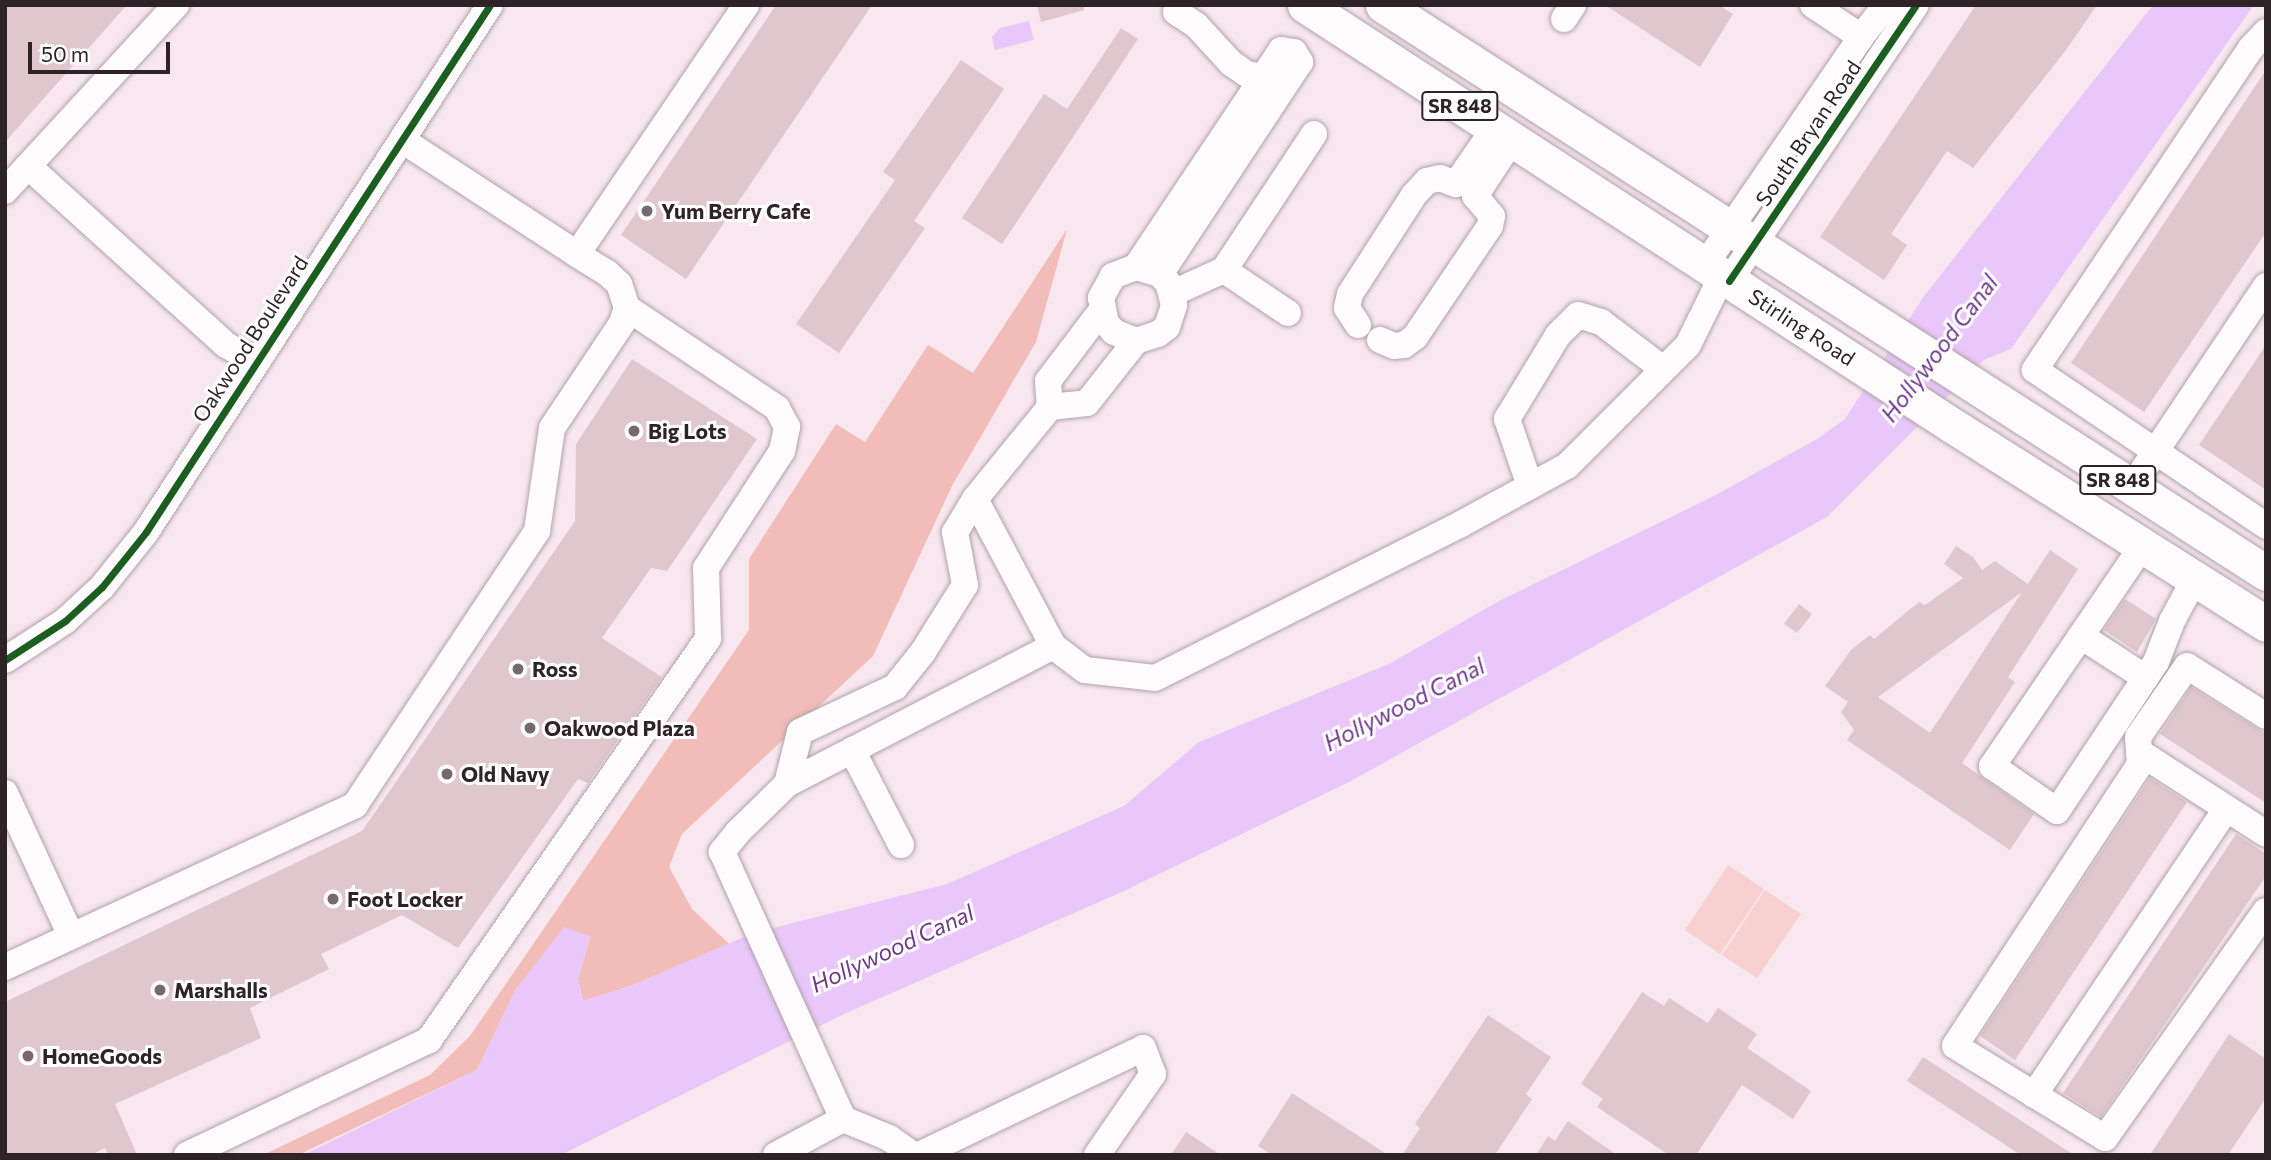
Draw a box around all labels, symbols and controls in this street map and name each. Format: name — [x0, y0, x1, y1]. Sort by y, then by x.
scale bar — [32, 28, 173, 72]
text: 50 m — [41, 41, 89, 66]
street label: South Bryan Road — [1750, 56, 1866, 210]
road number: SR 848 — [1420, 90, 1500, 122]
place label: Yum Berry Cafe — [661, 198, 811, 224]
marker: Yum Berry Cafe — [639, 203, 655, 219]
street label: Oakwood Boulevard — [187, 251, 313, 427]
water label: Hollywood Canal — [1875, 269, 2003, 427]
street label: Stirling Road — [1744, 283, 1860, 371]
place label: Big Lots — [648, 418, 727, 444]
marker: Big Lots — [626, 423, 642, 439]
road number: SR 848 — [2078, 464, 2158, 495]
water label: Hollywood Canal — [1319, 652, 1489, 756]
place label: Ross — [532, 656, 578, 682]
marker: Ross — [510, 661, 526, 677]
place label: Oakwood Plaza — [544, 715, 695, 741]
marker: Oakwood Plaza — [522, 720, 538, 736]
place label: Old Navy — [461, 761, 550, 787]
marker: Old Navy — [439, 766, 455, 782]
place label: Foot Locker — [347, 886, 463, 912]
marker: Foot Locker — [325, 891, 341, 907]
water label: Hollywood Canal — [806, 898, 978, 998]
place label: Marshalls — [174, 977, 268, 1003]
marker: Marshalls — [152, 982, 168, 998]
place label: HomeGoods — [42, 1043, 162, 1069]
marker: HomeGoods — [20, 1048, 36, 1064]

